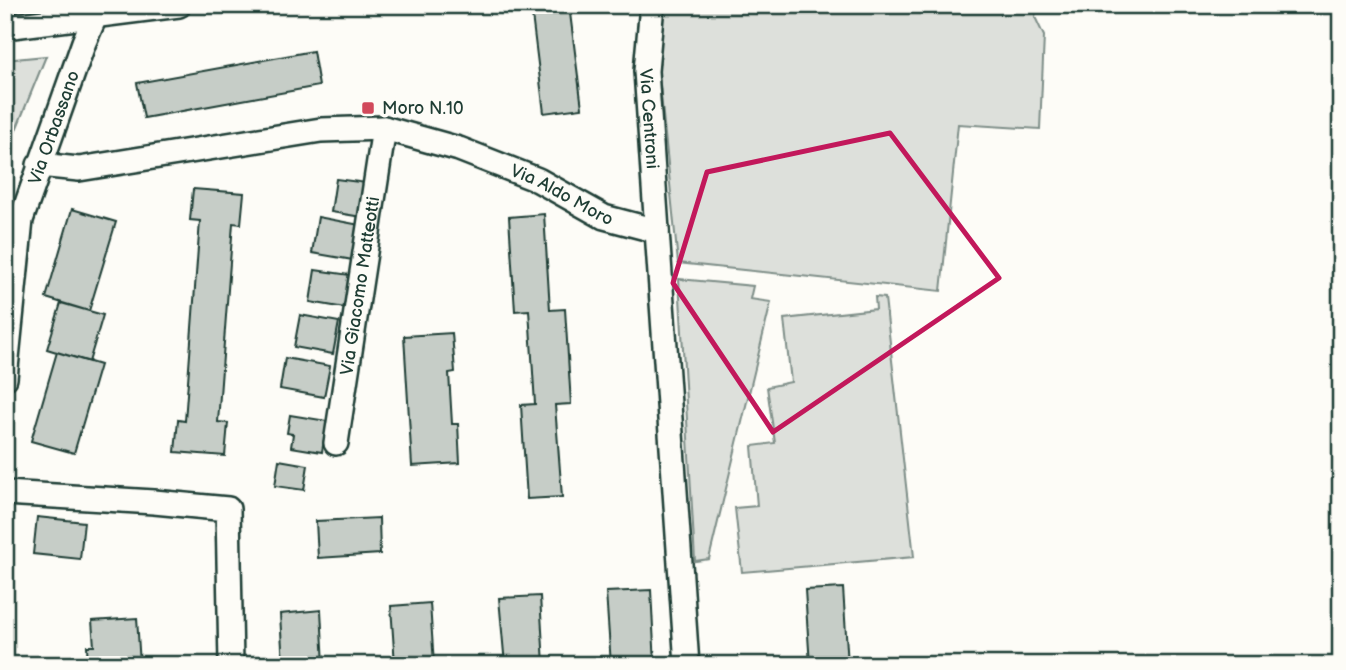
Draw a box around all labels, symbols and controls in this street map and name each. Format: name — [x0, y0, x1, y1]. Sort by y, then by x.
street label: Via Orbassano — [24, 68, 84, 187]
street label: Via Centroni — [635, 68, 663, 169]
place label: Moro N.10 — [382, 98, 464, 119]
marker: Moro N.10 — [360, 100, 376, 116]
street label: Via Aldo Moro — [507, 160, 615, 230]
street label: Via Giacomo Matteotti — [336, 195, 384, 377]

